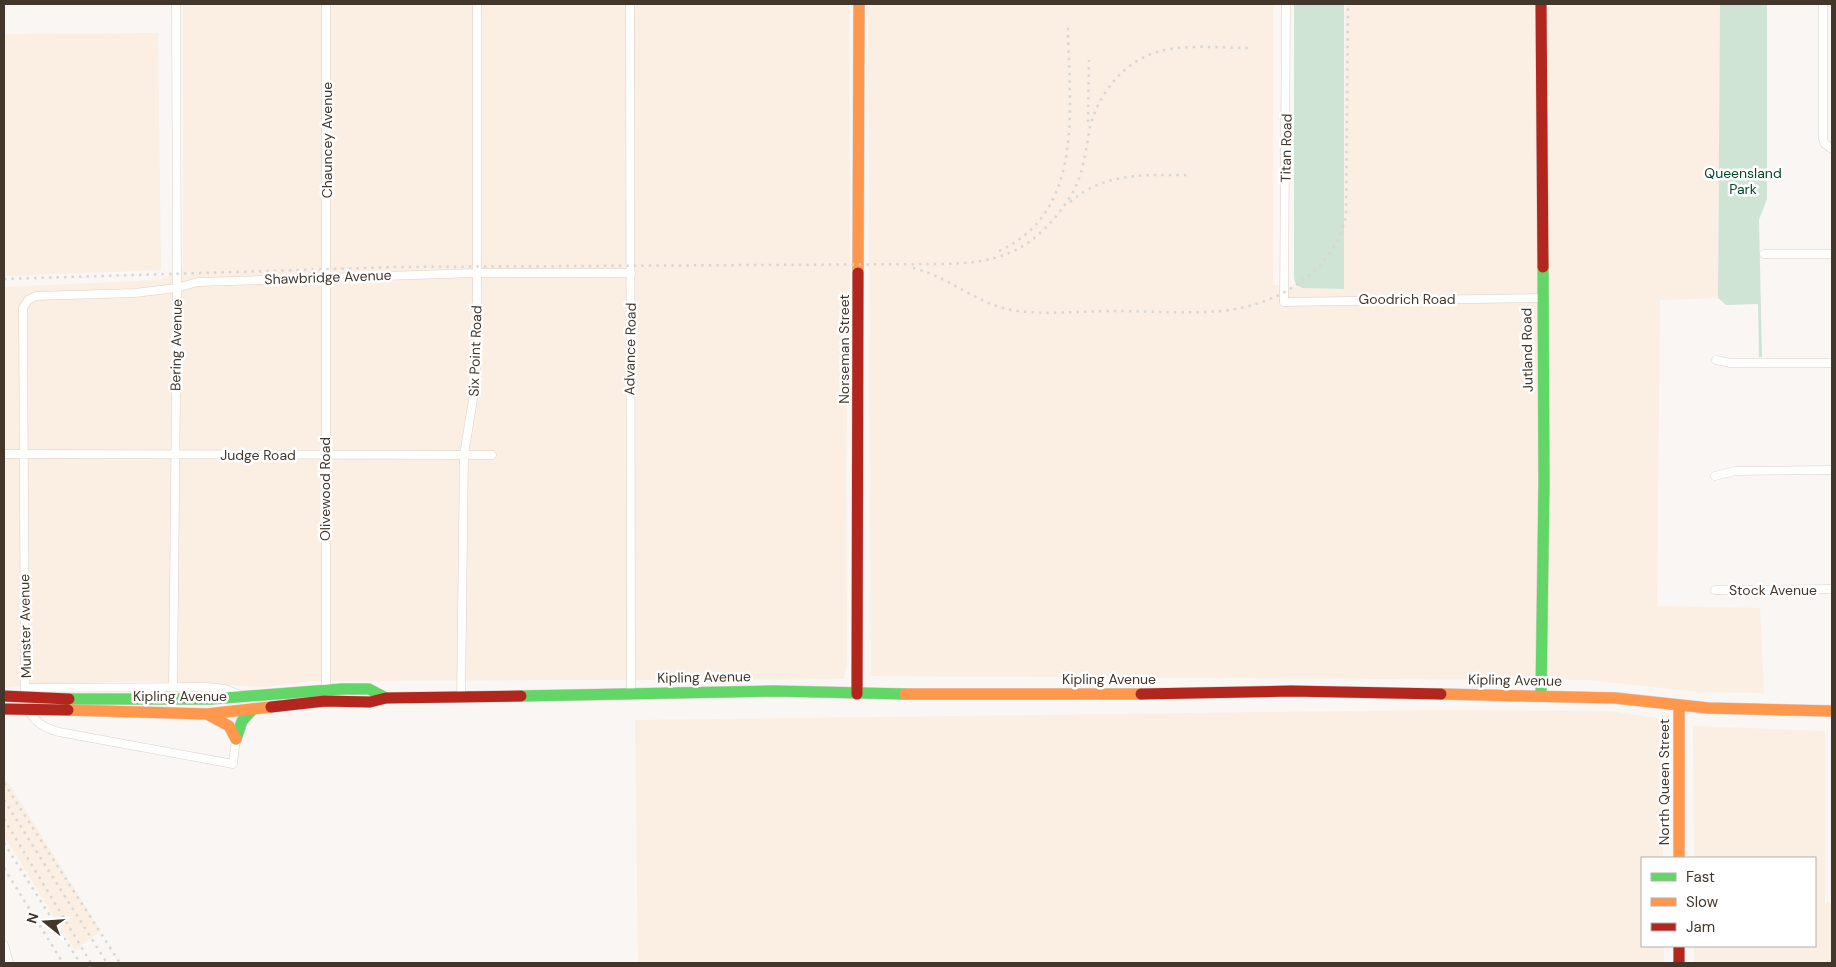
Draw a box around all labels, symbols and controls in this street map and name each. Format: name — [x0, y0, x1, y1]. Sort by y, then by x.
street label: Chauncey Avenue — [318, 82, 336, 198]
street label: Titan Road — [1276, 114, 1296, 182]
park label: Queensland Park — [1704, 164, 1782, 198]
street label: Shawbridge Avenue — [264, 266, 392, 288]
street label: Goodrich Road — [1359, 290, 1455, 308]
street label: Norseman Street — [835, 294, 853, 404]
street label: Bering Avenue — [166, 299, 186, 391]
street label: Advance Road — [620, 303, 640, 395]
street label: Six Point Road — [464, 305, 486, 397]
street label: Jutland Road — [1517, 308, 1537, 392]
street label: Olivewood Road — [316, 437, 334, 541]
street label: Judge Road — [220, 446, 296, 464]
street label: Munster Avenue — [15, 574, 35, 678]
street label: Stock Avenue — [1729, 581, 1817, 599]
street label: Kipling Avenue — [657, 667, 751, 687]
street label: Kipling Avenue — [1062, 670, 1156, 688]
street label: Kipling Avenue — [1468, 670, 1562, 690]
street label: Kipling Avenue — [133, 687, 227, 705]
street label: North Queen Street — [1655, 719, 1673, 845]
legend — [1641, 857, 1816, 947]
text: Fast — [1686, 867, 1715, 887]
text: Slow — [1686, 892, 1719, 912]
north arrow — [20, 897, 70, 947]
text: N — [22, 911, 43, 926]
text: Jam — [1686, 917, 1715, 937]

